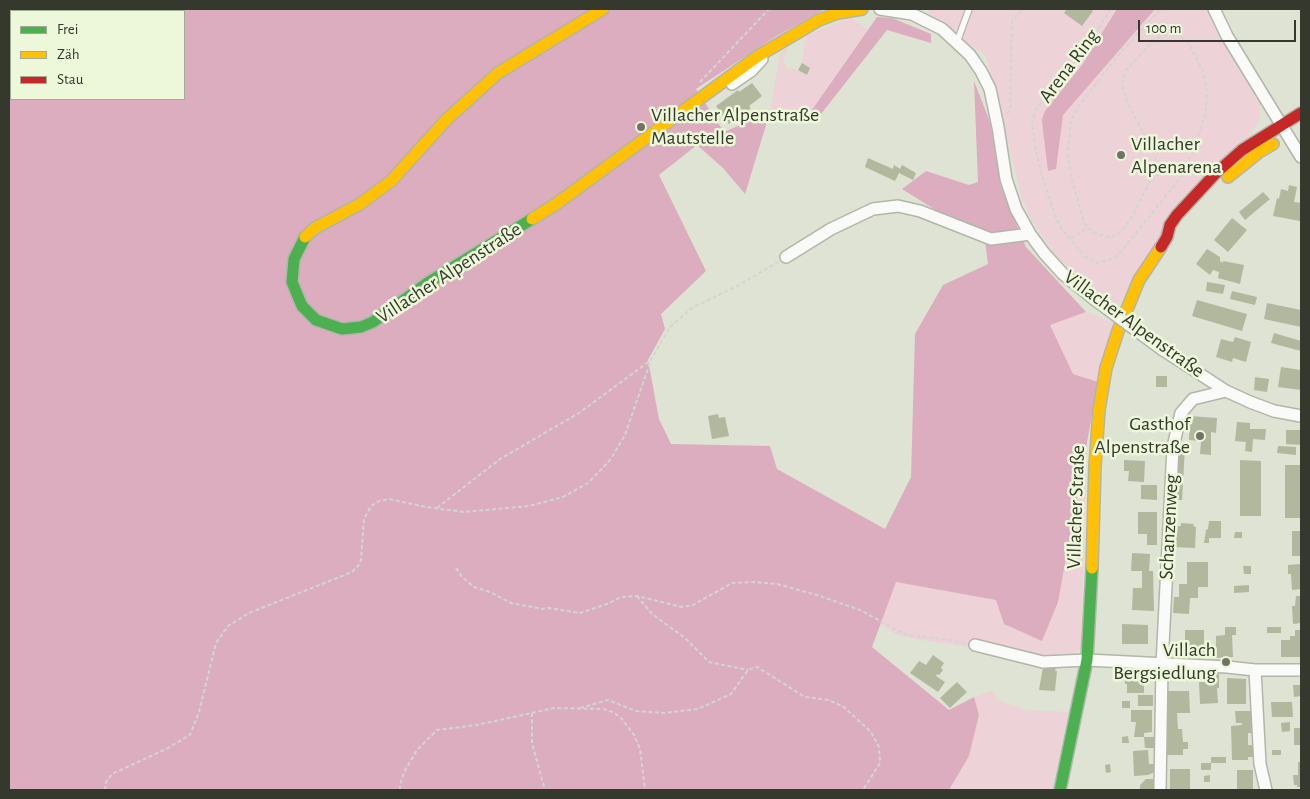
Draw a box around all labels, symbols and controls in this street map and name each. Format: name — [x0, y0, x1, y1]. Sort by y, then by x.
legend — [10, 10, 185, 100]
scale bar — [1140, 10, 1298, 42]
text: 100 m — [1146, 21, 1181, 36]
text: Frei — [57, 22, 78, 37]
street label: Arena Ring — [1034, 24, 1104, 108]
text: Zäh — [57, 47, 80, 62]
text: Stau — [57, 72, 83, 87]
place label: Villacher Alpenstraße Mautstelle — [651, 103, 819, 150]
marker: Villacher Alpenstraße Mautstelle — [635, 121, 647, 133]
place label: Villacher Alpenarena — [1131, 132, 1221, 179]
marker: Villacher Alpenarena — [1115, 149, 1127, 161]
street label: Villacher Alpenstraße — [372, 217, 526, 329]
street label: Villacher Alpenstraße — [1059, 265, 1209, 383]
place label: Gasthof Alpenstraße — [1094, 412, 1190, 459]
marker: Gasthof Alpenstraße — [1194, 430, 1206, 442]
street label: Villacher Straße — [1062, 445, 1090, 569]
street label: Schanzenweg — [1154, 474, 1184, 580]
place label: Villach Bergsiedlung — [1113, 638, 1216, 685]
marker: Villach Bergsiedlung — [1220, 656, 1232, 668]

